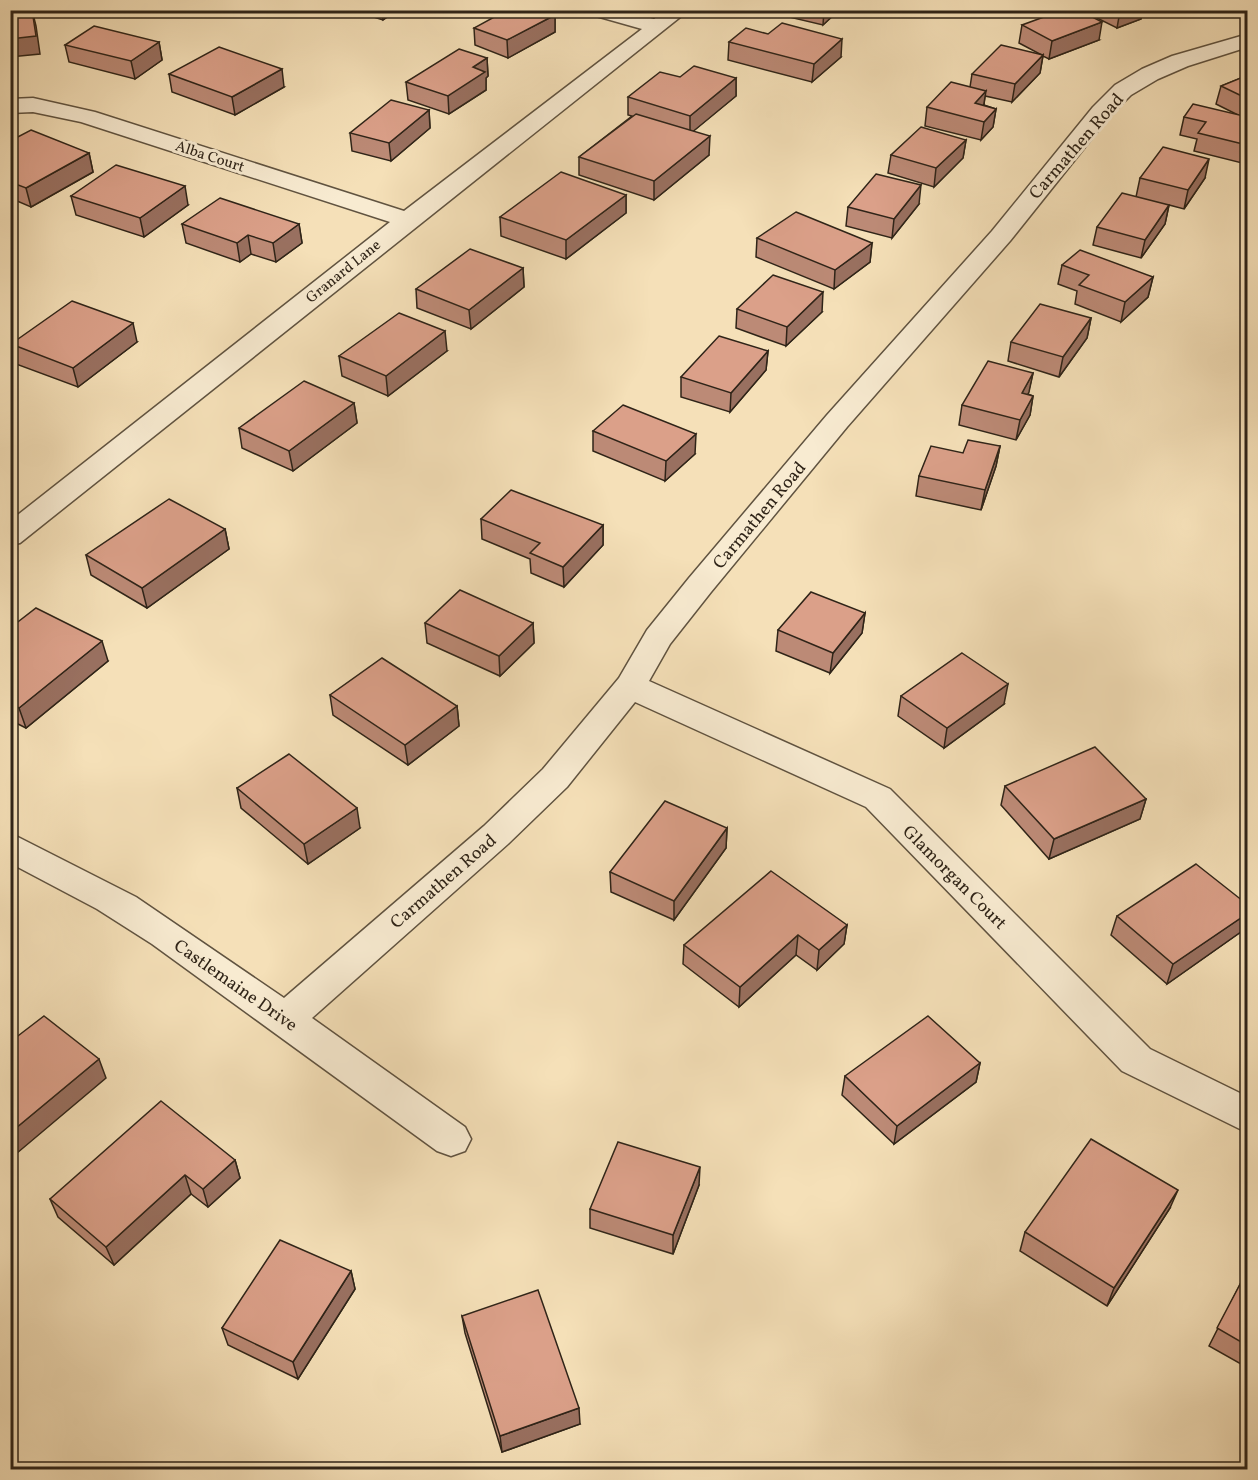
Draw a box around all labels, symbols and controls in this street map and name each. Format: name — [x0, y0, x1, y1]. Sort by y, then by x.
street label: Carmathen Road — [1024, 88, 1130, 206]
street label: Alba Court — [172, 136, 247, 178]
street label: Granard Lane — [302, 235, 386, 309]
street label: Carmathen Road — [708, 457, 813, 575]
street label: Glamorgan Court — [896, 820, 1012, 936]
street label: Carmathen Road — [385, 829, 503, 935]
street label: Castlemaine Drive — [168, 934, 302, 1038]

